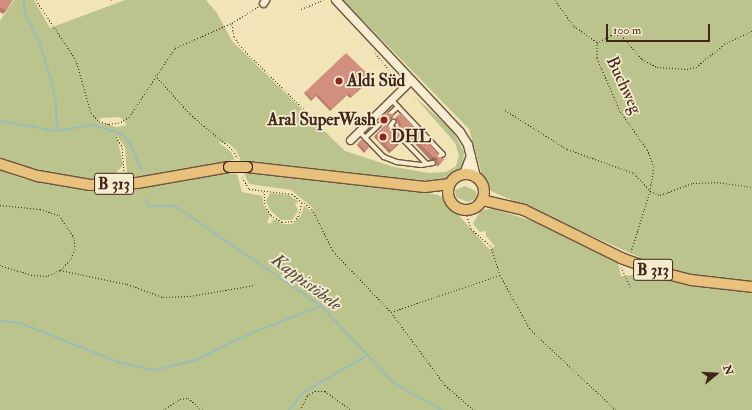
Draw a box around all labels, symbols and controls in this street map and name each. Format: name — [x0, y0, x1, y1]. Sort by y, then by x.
scale bar — [608, 16, 712, 42]
text: 100 m — [613, 23, 641, 38]
street label: Buchweg — [602, 53, 646, 117]
place label: Aldi Süd — [347, 71, 405, 91]
marker: Aldi Süd — [334, 76, 344, 86]
place label: Aral SuperWash — [267, 110, 376, 130]
marker: Aral SuperWash — [379, 115, 389, 125]
place label: DHL — [391, 127, 431, 147]
marker: DHL — [378, 132, 388, 142]
road number: B 313 — [94, 170, 134, 198]
water label: Kappistöbele — [267, 250, 345, 316]
road number: B 313 — [633, 256, 673, 284]
north arrow — [696, 354, 736, 394]
text: N — [720, 363, 736, 377]

